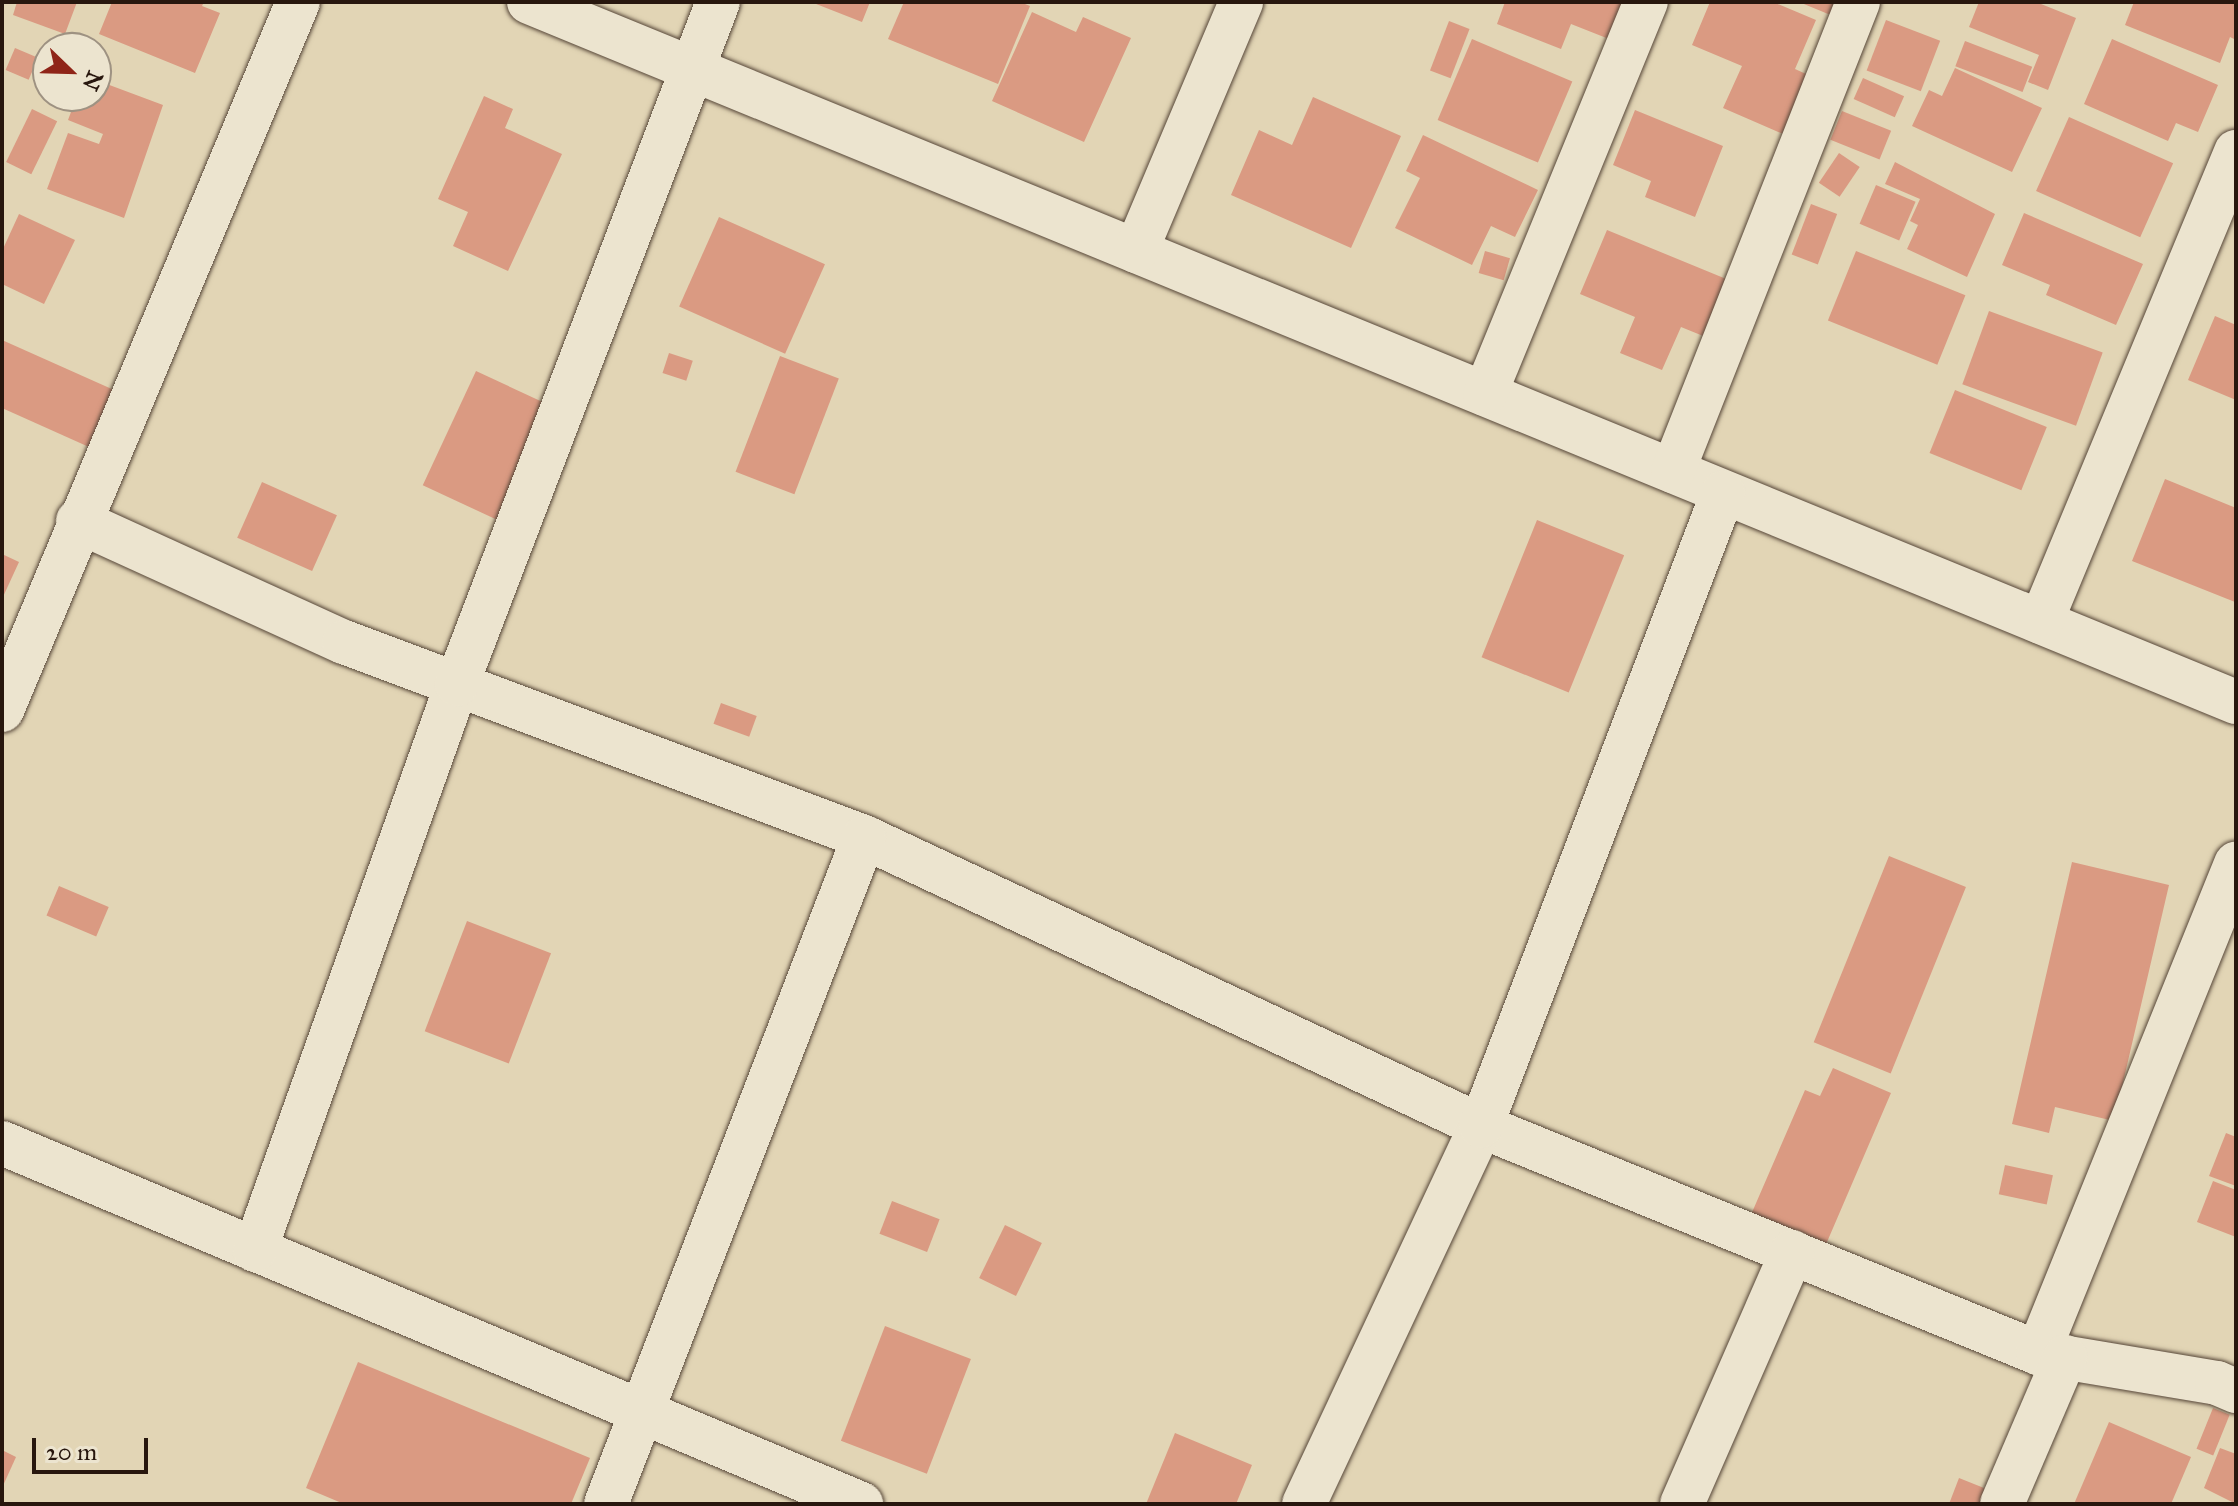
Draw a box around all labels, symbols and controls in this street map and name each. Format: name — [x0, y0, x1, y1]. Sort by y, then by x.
north arrow — [32, 32, 112, 112]
text: N — [77, 67, 109, 95]
scale bar — [36, 1422, 152, 1472]
text: 20 m — [46, 1437, 97, 1467]

